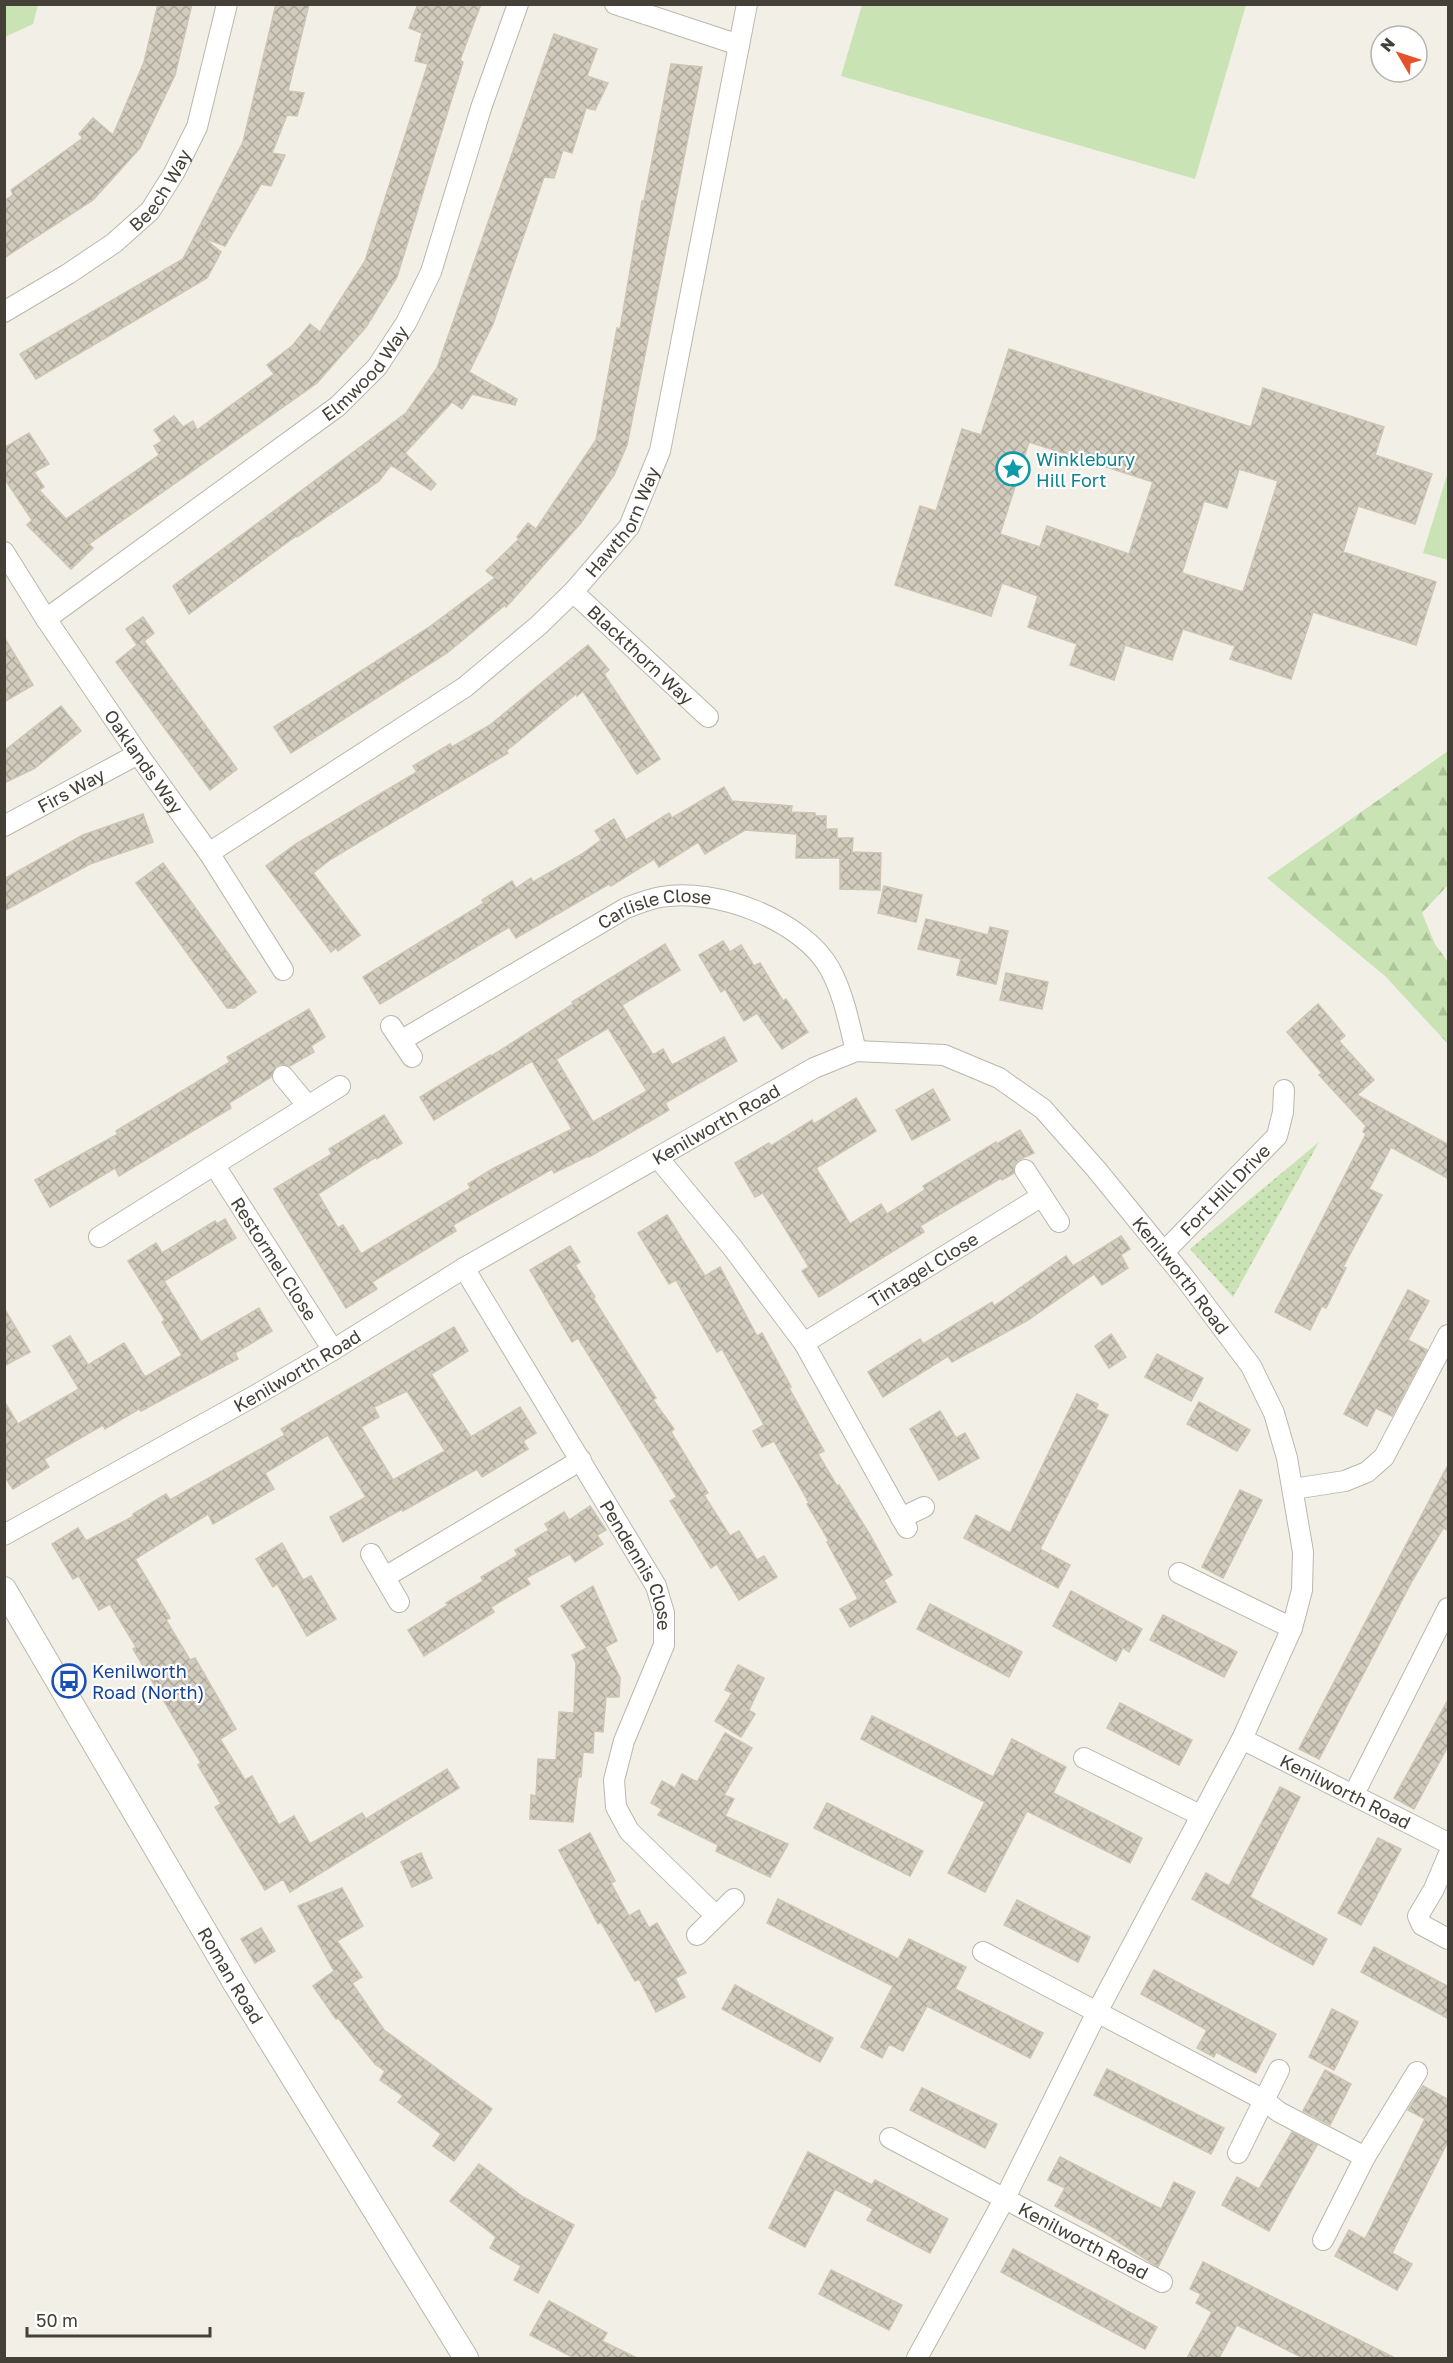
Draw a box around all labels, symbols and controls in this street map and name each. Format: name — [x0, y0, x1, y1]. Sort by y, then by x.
north arrow — [1369, 24, 1429, 84]
text: N — [1376, 34, 1399, 56]
street label: Beech Way — [124, 145, 195, 235]
street label: Elmwood Way — [317, 321, 412, 425]
place label: Winklebury Hill Fort — [1036, 448, 1135, 491]
place icon: Winklebury Hill Fort — [995, 451, 1031, 487]
street label: Hawthorn Way — [580, 463, 664, 581]
street label: Blackthorn Way — [583, 600, 698, 709]
street label: Oaklands Way — [100, 705, 188, 818]
street label: Firs Way — [34, 763, 108, 817]
street label: Carlisle Close — [593, 884, 713, 933]
street label: Kenilworth Road — [648, 1079, 784, 1169]
street label: Fort Hill Drive — [1175, 1139, 1274, 1240]
street label: Restormel Close — [227, 1193, 322, 1324]
street label: Kenilworth Road — [1128, 1212, 1234, 1338]
street label: Tintagel Close — [864, 1227, 982, 1312]
street label: Kenilworth Road — [230, 1325, 365, 1416]
street label: Pendennis Close — [596, 1496, 675, 1631]
place label: Kenilworth Road (North) — [92, 1660, 204, 1703]
bus stop icon: Kenilworth Road (North) — [51, 1663, 87, 1699]
street label: Kenilworth Road — [1277, 1749, 1415, 1833]
street label: Roman Road — [194, 1923, 268, 2028]
street label: Kenilworth Road — [1015, 2197, 1152, 2284]
scale bar — [27, 2300, 210, 2338]
text: 50 m — [36, 2309, 78, 2331]

